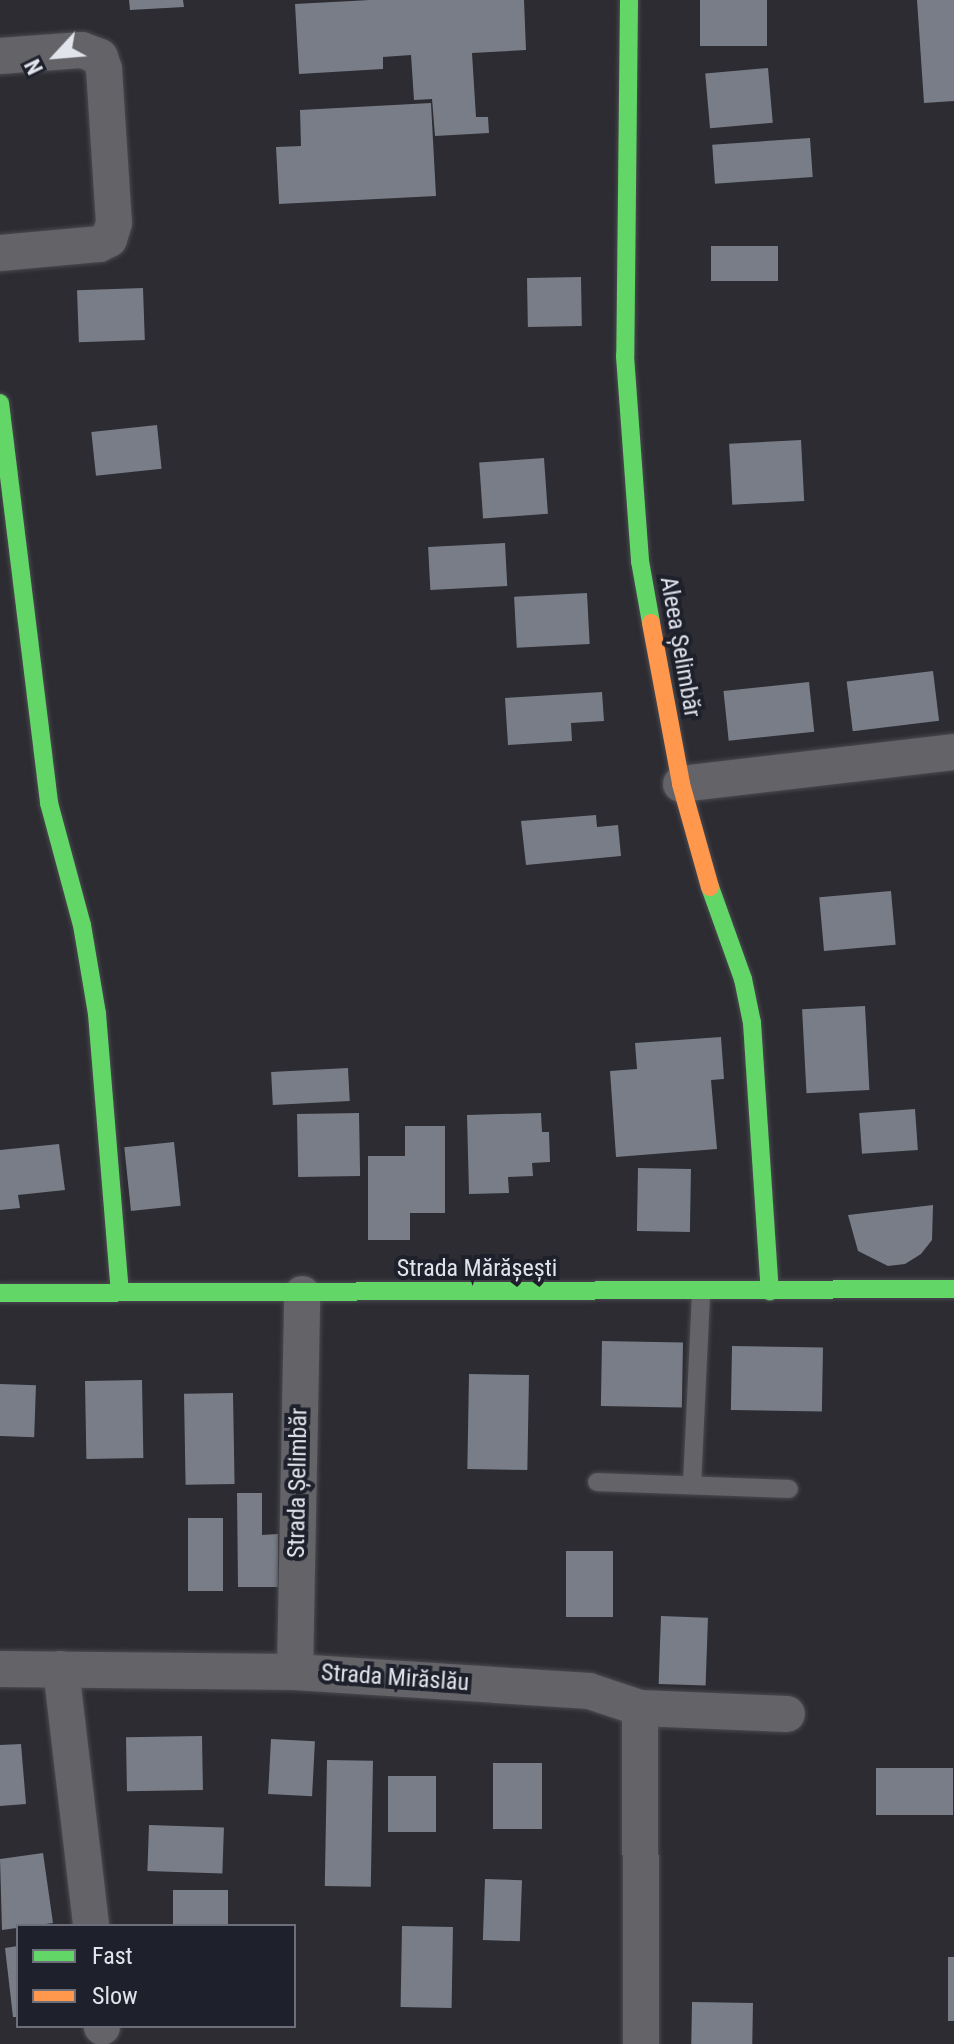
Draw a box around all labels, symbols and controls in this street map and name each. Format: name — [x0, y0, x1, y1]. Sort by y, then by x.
north arrow — [16, 16, 96, 96]
text: N — [20, 55, 48, 78]
street label: Aleea Șelimbăr — [653, 574, 707, 720]
street label: Strada Mărășești — [397, 1255, 557, 1283]
street label: Strada Șelimbăr — [282, 1408, 314, 1558]
street label: Strada Mirăslău — [320, 1658, 470, 1698]
legend — [16, 1924, 296, 2028]
text: Fast — [92, 1942, 133, 1970]
text: Slow — [92, 1982, 138, 2010]

